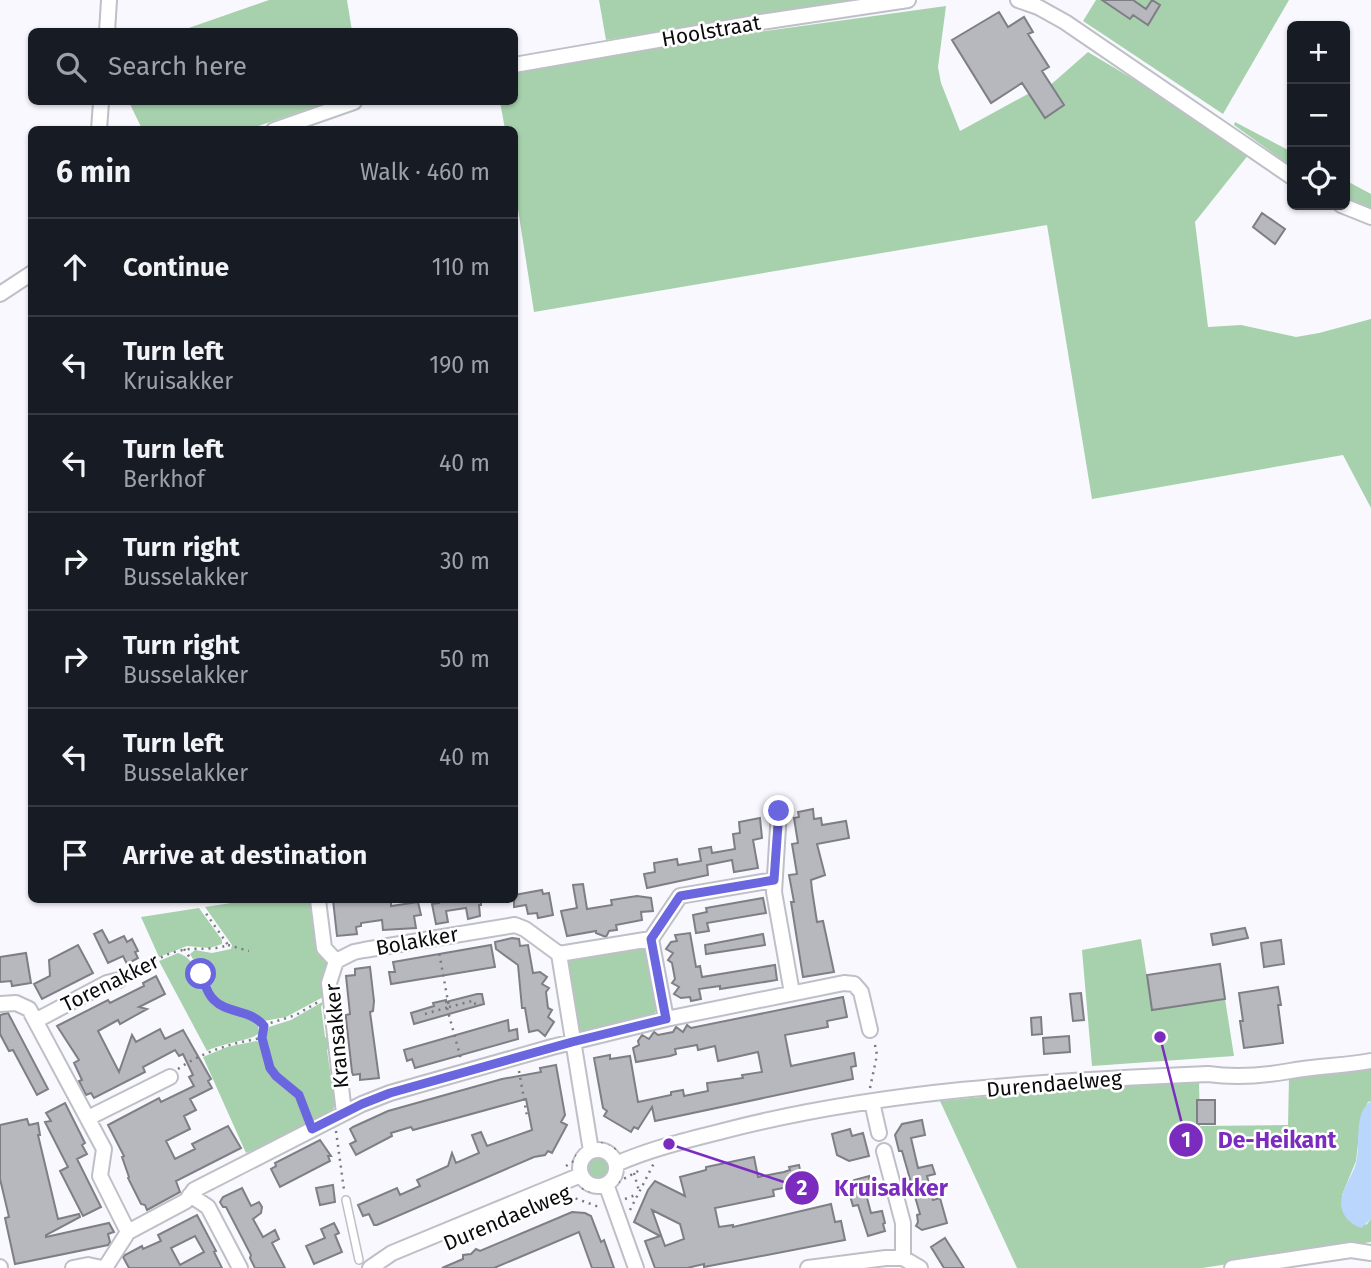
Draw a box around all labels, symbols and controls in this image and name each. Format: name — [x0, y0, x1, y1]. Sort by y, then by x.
street label: Hoolstraat — [659, 9, 763, 52]
map controls — [1287, 21, 1350, 210]
button: + — [1287, 21, 1350, 84]
search box — [28, 28, 518, 105]
icon: search — [52, 48, 90, 86]
text: Search here — [108, 51, 247, 82]
button: − — [1287, 84, 1350, 147]
button: locate — [1287, 147, 1350, 210]
text: 6 min — [56, 154, 131, 190]
text: Walk · 460 m — [360, 158, 490, 186]
icon: ahead — [56, 248, 94, 286]
text: Continue — [123, 252, 229, 283]
text: 110 m — [432, 253, 490, 281]
text: Turn left — [123, 336, 224, 367]
icon: left — [56, 346, 94, 384]
text: 190 m — [429, 351, 490, 379]
text: Kruisakker — [123, 367, 233, 395]
text: Turn left — [123, 434, 224, 465]
icon: left — [56, 444, 94, 482]
text: 40 m — [439, 449, 490, 477]
text: Berkhof — [123, 465, 205, 493]
text: Turn right — [123, 532, 240, 563]
icon: right — [56, 542, 94, 580]
text: 30 m — [440, 547, 490, 575]
text: Busselakker — [123, 563, 248, 591]
text: Turn right — [123, 630, 240, 661]
icon: right — [56, 640, 94, 678]
text: 50 m — [440, 645, 490, 673]
text: Busselakker — [123, 661, 248, 689]
text: Turn left — [123, 728, 224, 759]
icon: left — [56, 738, 94, 776]
text: 40 m — [439, 743, 490, 771]
text: Busselakker — [123, 759, 248, 787]
route end — [763, 795, 794, 826]
icon: arrive — [56, 836, 94, 874]
text: Arrive at destination — [123, 840, 367, 871]
street label: Bolakker — [374, 921, 460, 961]
street label: Torenakker — [57, 948, 163, 1018]
route start — [185, 958, 216, 989]
street label: Kransakker — [319, 982, 355, 1090]
street label: Durendaelweg — [985, 1065, 1123, 1103]
callout: De-Heikant — [1169, 1118, 1351, 1162]
text: De-Heikant — [1218, 1126, 1337, 1154]
text: 1 — [1181, 1127, 1191, 1153]
callout: Kruisakker — [785, 1166, 962, 1210]
text: Kruisakker — [834, 1174, 949, 1202]
text: 2 — [797, 1175, 808, 1201]
street label: Durendaelweg — [439, 1179, 575, 1257]

